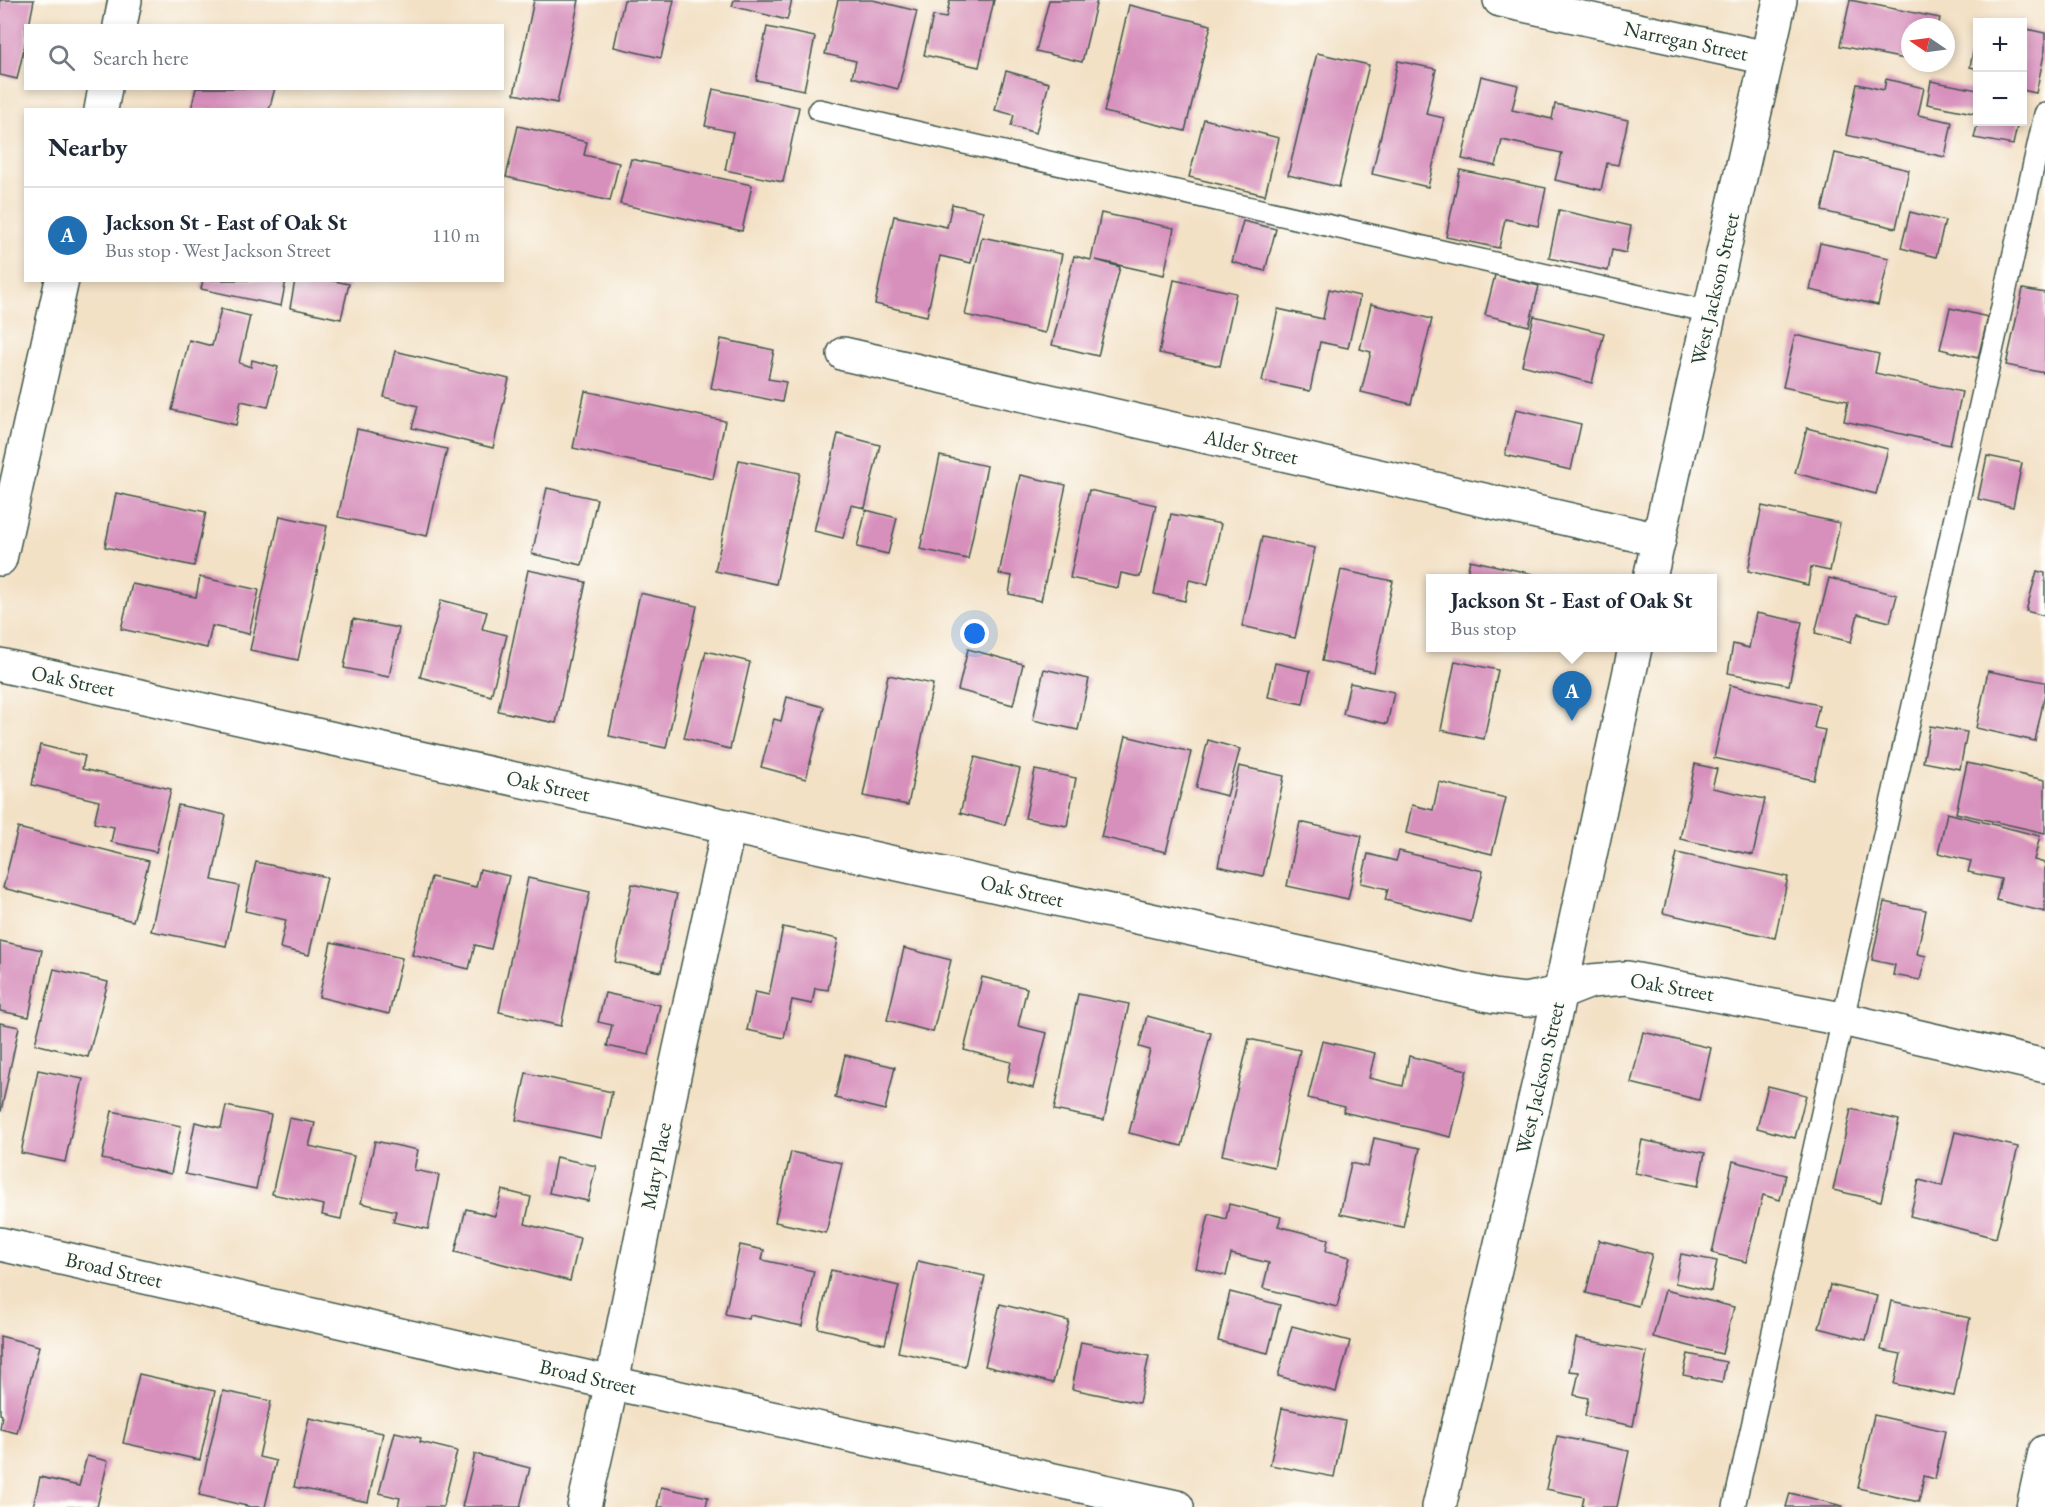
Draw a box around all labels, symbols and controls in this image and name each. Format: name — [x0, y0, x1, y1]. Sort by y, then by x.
street label: Narregan Street — [1622, 14, 1751, 67]
north arrow — [1901, 18, 1955, 72]
map controls — [1973, 18, 2027, 126]
button: + — [1973, 18, 2027, 72]
search box — [24, 24, 504, 90]
icon: search — [45, 41, 78, 74]
text: Search here — [93, 43, 188, 72]
button: − — [1973, 72, 2027, 126]
text: Nearby — [48, 130, 128, 164]
text: Jackson St - East of Oak St — [105, 208, 347, 237]
street label: West Jackson Street — [1684, 210, 1745, 368]
text: A — [60, 222, 75, 248]
text: 110 m — [432, 222, 480, 248]
text: Bus stop · West Jackson Street — [105, 237, 331, 263]
street label: Alder Street — [1200, 422, 1301, 471]
popup — [1426, 574, 1717, 652]
text: Jackson St - East of Oak St — [1451, 586, 1692, 615]
text: Bus stop — [1451, 615, 1516, 641]
your location — [960, 619, 989, 648]
street label: Oak Street — [29, 659, 118, 703]
pin: A — [1552, 672, 1592, 721]
street label: Oak Street — [504, 764, 593, 808]
street label: Oak Street — [978, 868, 1067, 913]
street label: Oak Street — [1628, 966, 1716, 1007]
street label: West Jackson Street — [1509, 999, 1570, 1157]
street label: Mary Place — [634, 1120, 677, 1212]
street label: Broad Street — [63, 1245, 166, 1294]
street label: Broad Street — [537, 1352, 640, 1401]

